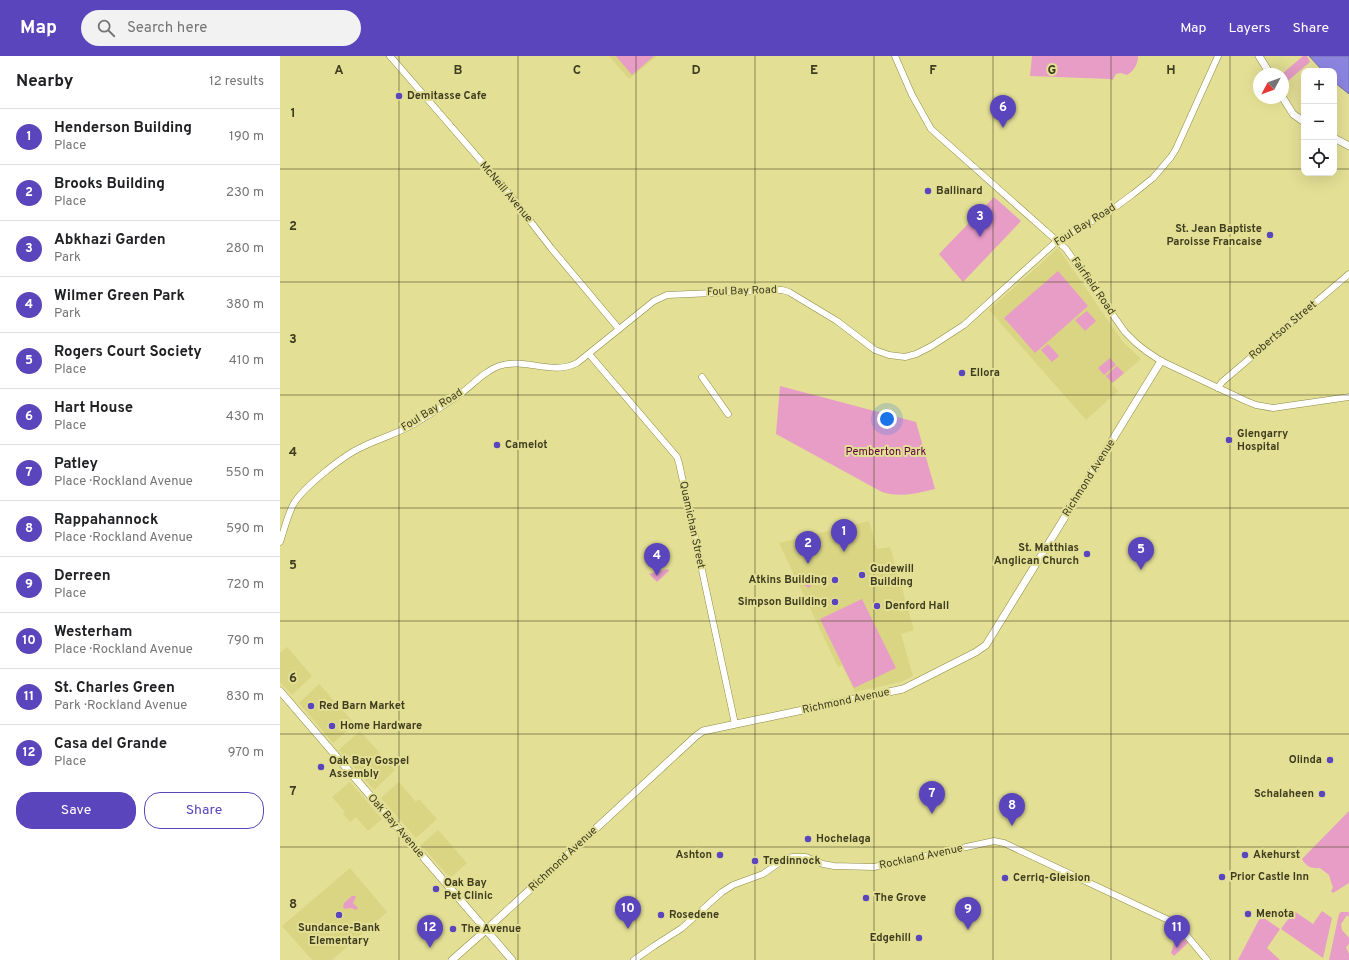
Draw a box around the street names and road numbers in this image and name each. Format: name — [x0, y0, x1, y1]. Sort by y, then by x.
street label: McNeill Avenue — [476, 159, 536, 226]
street label: Foul Bay Road — [1052, 200, 1118, 250]
street label: Fairfield Road — [1068, 254, 1118, 318]
street label: Foul Bay Road — [707, 283, 777, 299]
street label: Robertson Street — [1246, 298, 1320, 362]
street label: Foul Bay Road — [399, 385, 465, 435]
street label: Richmond Avenue — [1059, 437, 1119, 519]
street label: Quamichan Street — [676, 480, 708, 570]
street label: Richmond Avenue — [801, 685, 891, 717]
street label: Oak Bay Avenue — [365, 791, 428, 861]
street label: Richmond Avenue — [526, 823, 600, 894]
street label: Rockland Avenue — [878, 841, 964, 873]

